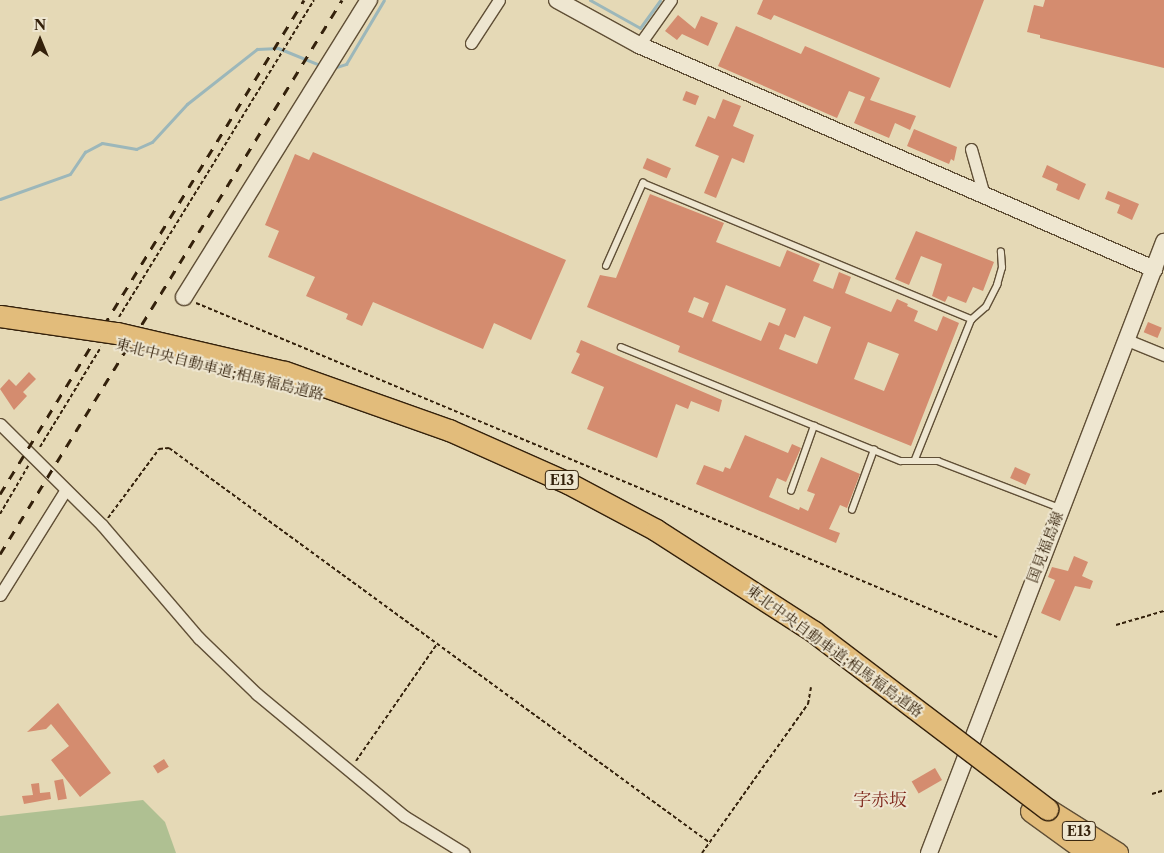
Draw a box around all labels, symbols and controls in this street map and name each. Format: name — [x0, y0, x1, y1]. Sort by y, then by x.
north arrow — [15, 15, 65, 65]
text: N — [34, 16, 46, 34]
street label: 東北中央自動車道;相馬福島道路 — [114, 334, 326, 404]
road number: E13 — [544, 468, 580, 492]
street label: 国見福島線 — [1023, 509, 1067, 585]
street label: 東北中央自動車道;相馬福島道路 — [743, 581, 927, 721]
district label: 字赤坂 — [853, 789, 907, 811]
road number: E13 — [1062, 819, 1096, 842]

